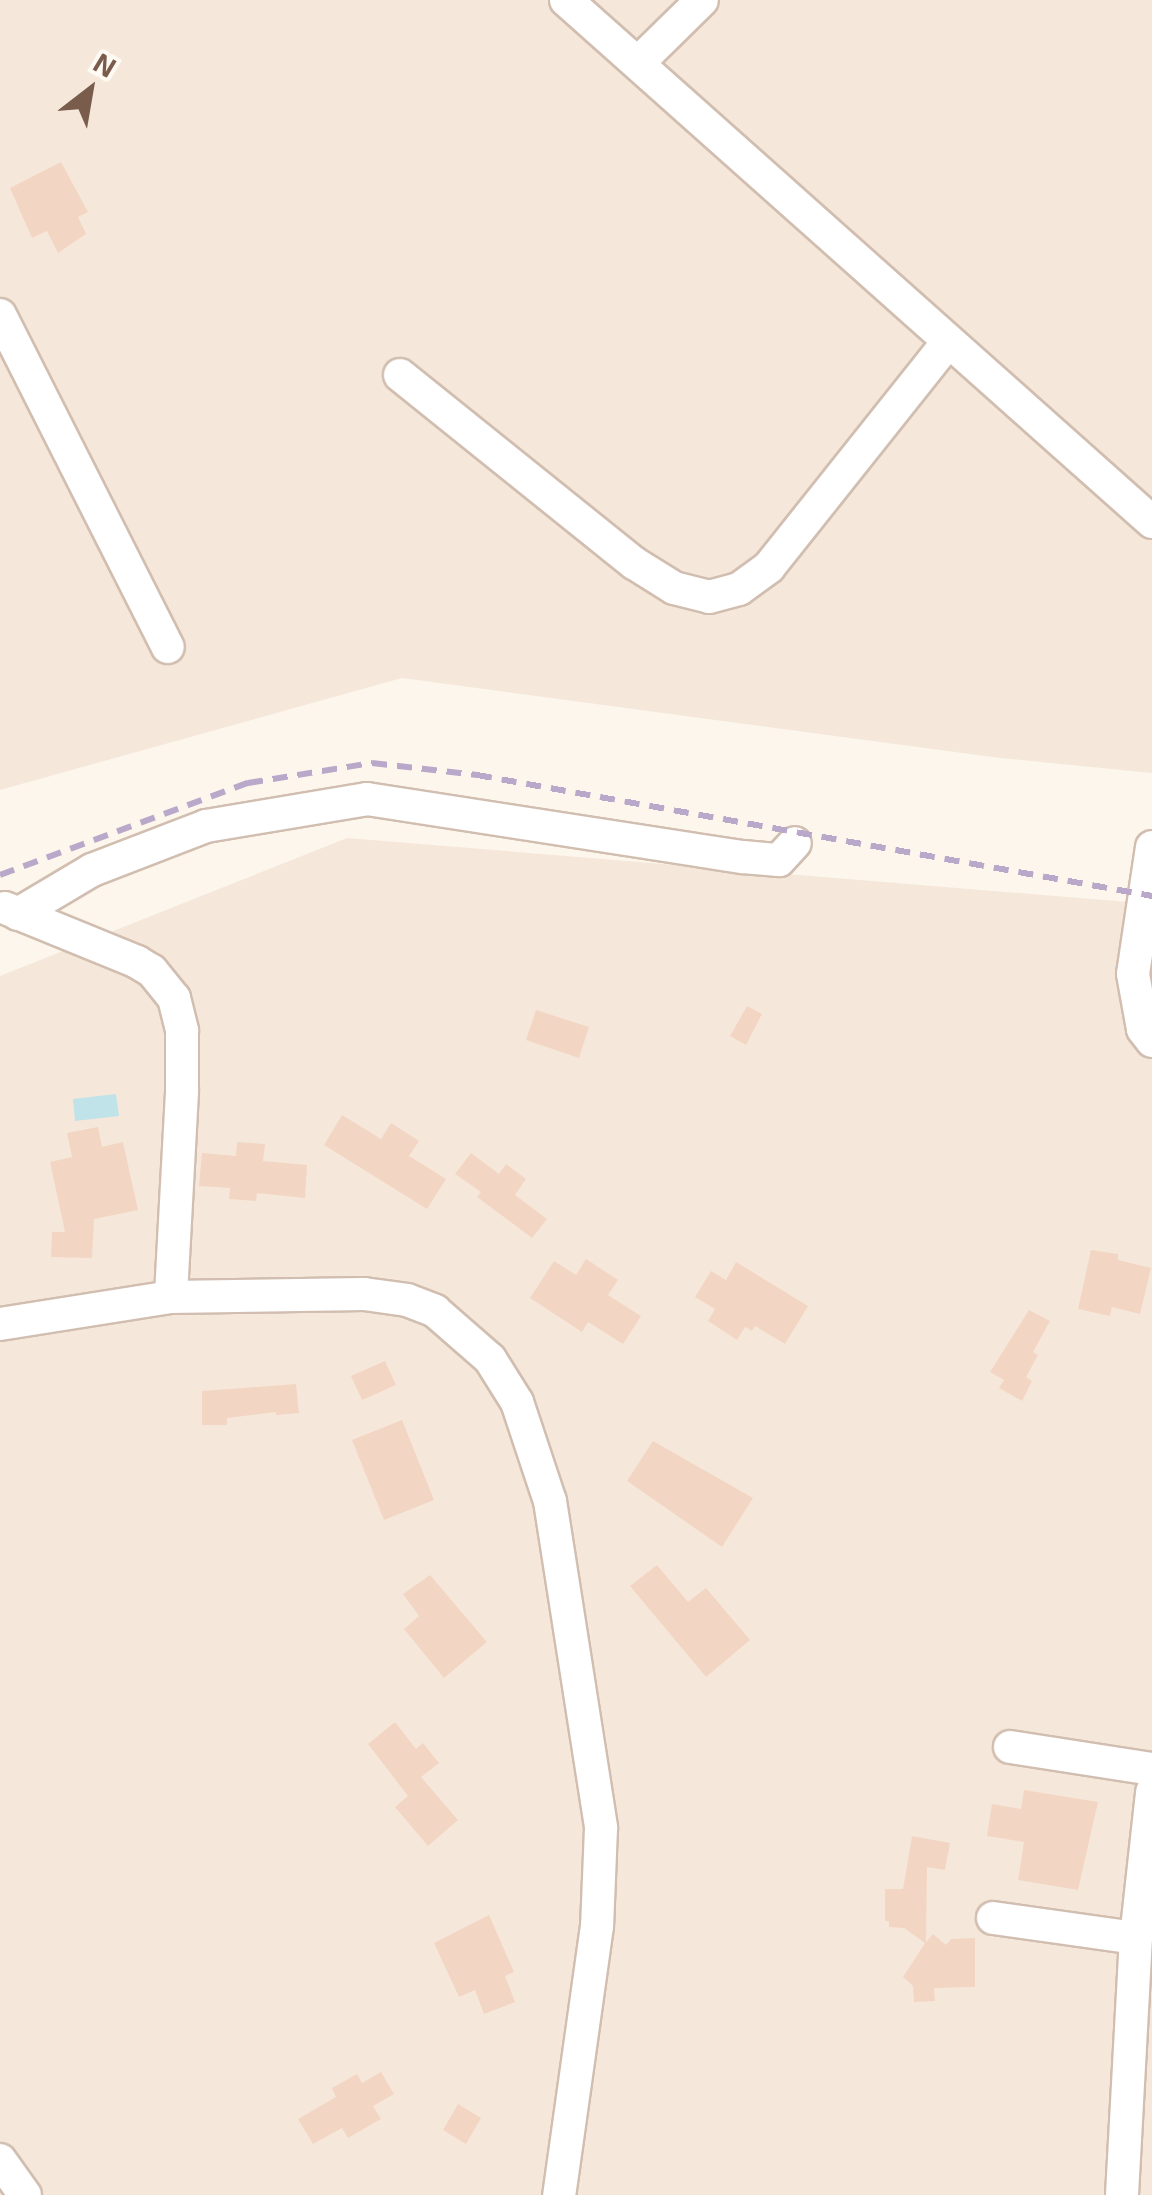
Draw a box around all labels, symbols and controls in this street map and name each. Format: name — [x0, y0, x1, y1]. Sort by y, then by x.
north arrow — [40, 40, 140, 140]
text: N — [88, 45, 123, 84]

